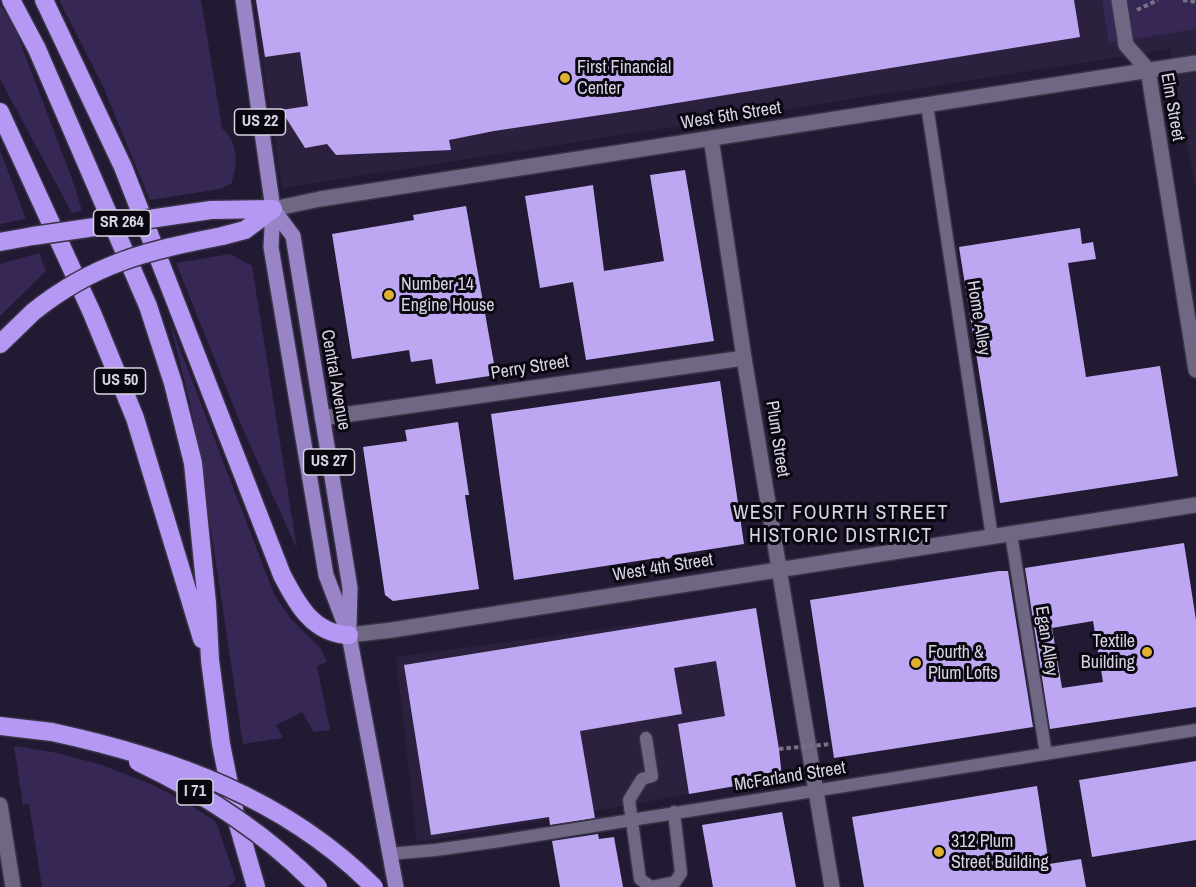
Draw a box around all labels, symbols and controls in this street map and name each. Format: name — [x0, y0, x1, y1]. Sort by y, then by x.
place label: First Financial Center — [577, 57, 671, 100]
marker: First Financial Center — [558, 71, 572, 85]
street label: Elm Street — [1155, 71, 1189, 143]
street label: West 5th Street — [679, 97, 783, 135]
road number: US 22 — [234, 109, 286, 135]
road number: SR 264 — [94, 210, 150, 236]
place label: Number 14 Engine House — [401, 274, 495, 316]
street label: Home Alley — [961, 279, 995, 357]
marker: Number 14 Engine House — [382, 288, 396, 302]
street label: Central Avenue — [316, 328, 354, 432]
street label: Perry Street — [489, 351, 571, 385]
road number: US 50 — [94, 368, 146, 394]
street label: Plum Street — [760, 399, 794, 479]
road number: US 27 — [304, 449, 354, 475]
district label: WEST FOURTH STREET HISTORIC DISTRICT — [733, 502, 949, 549]
street label: West 4th Street — [611, 549, 715, 587]
street label: Egan Alley — [1030, 604, 1062, 678]
place label: Textile Building — [1081, 631, 1135, 674]
place label: Fourth & Plum Lofts — [928, 642, 998, 684]
marker: Textile Building — [1140, 645, 1154, 659]
marker: Fourth & Plum Lofts — [909, 656, 923, 670]
street label: McFarland Street — [733, 758, 847, 796]
road number: I 71 — [177, 779, 213, 805]
place label: 312 Plum Street Building — [951, 831, 1049, 874]
marker: 312 Plum Street Building — [932, 845, 946, 859]

